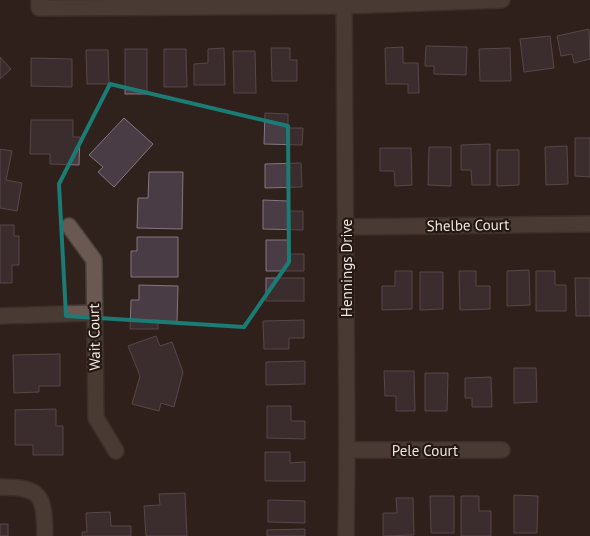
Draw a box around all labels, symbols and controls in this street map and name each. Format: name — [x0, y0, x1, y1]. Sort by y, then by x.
street label: Shelbe Court — [426, 215, 510, 235]
street label: Hennings Drive — [337, 219, 356, 317]
street label: Wait Court — [84, 303, 104, 371]
street label: Pele Court — [392, 441, 458, 460]

